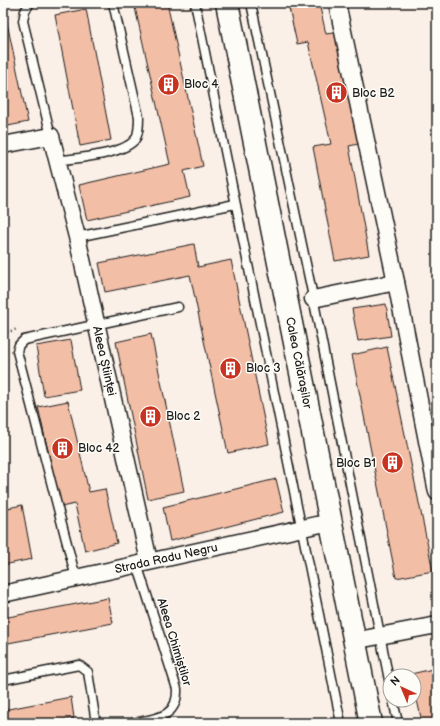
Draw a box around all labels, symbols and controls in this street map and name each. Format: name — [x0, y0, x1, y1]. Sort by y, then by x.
building icon: Bloc 4 — [155, 71, 181, 97]
place label: Bloc 4 — [184, 77, 219, 92]
building icon: Bloc B2 — [323, 80, 349, 106]
place label: Bloc B2 — [352, 86, 395, 101]
street label: Calea Călărașilor — [282, 316, 316, 411]
street label: Aleea Științei — [89, 324, 120, 397]
building icon: Bloc 3 — [218, 355, 244, 381]
place label: Bloc 3 — [246, 361, 281, 376]
building icon: Bloc 2 — [137, 403, 163, 429]
place label: Bloc 2 — [166, 409, 200, 424]
building icon: Bloc 42 — [50, 435, 76, 461]
place label: Bloc 42 — [78, 441, 120, 456]
building icon: Bloc B1 — [379, 450, 405, 476]
place label: Bloc B1 — [336, 456, 376, 471]
street label: Strada Radu Negru — [113, 539, 219, 577]
street label: Aleea Chimiștilor — [154, 596, 195, 688]
north arrow — [382, 668, 422, 708]
text: N — [388, 674, 403, 689]

